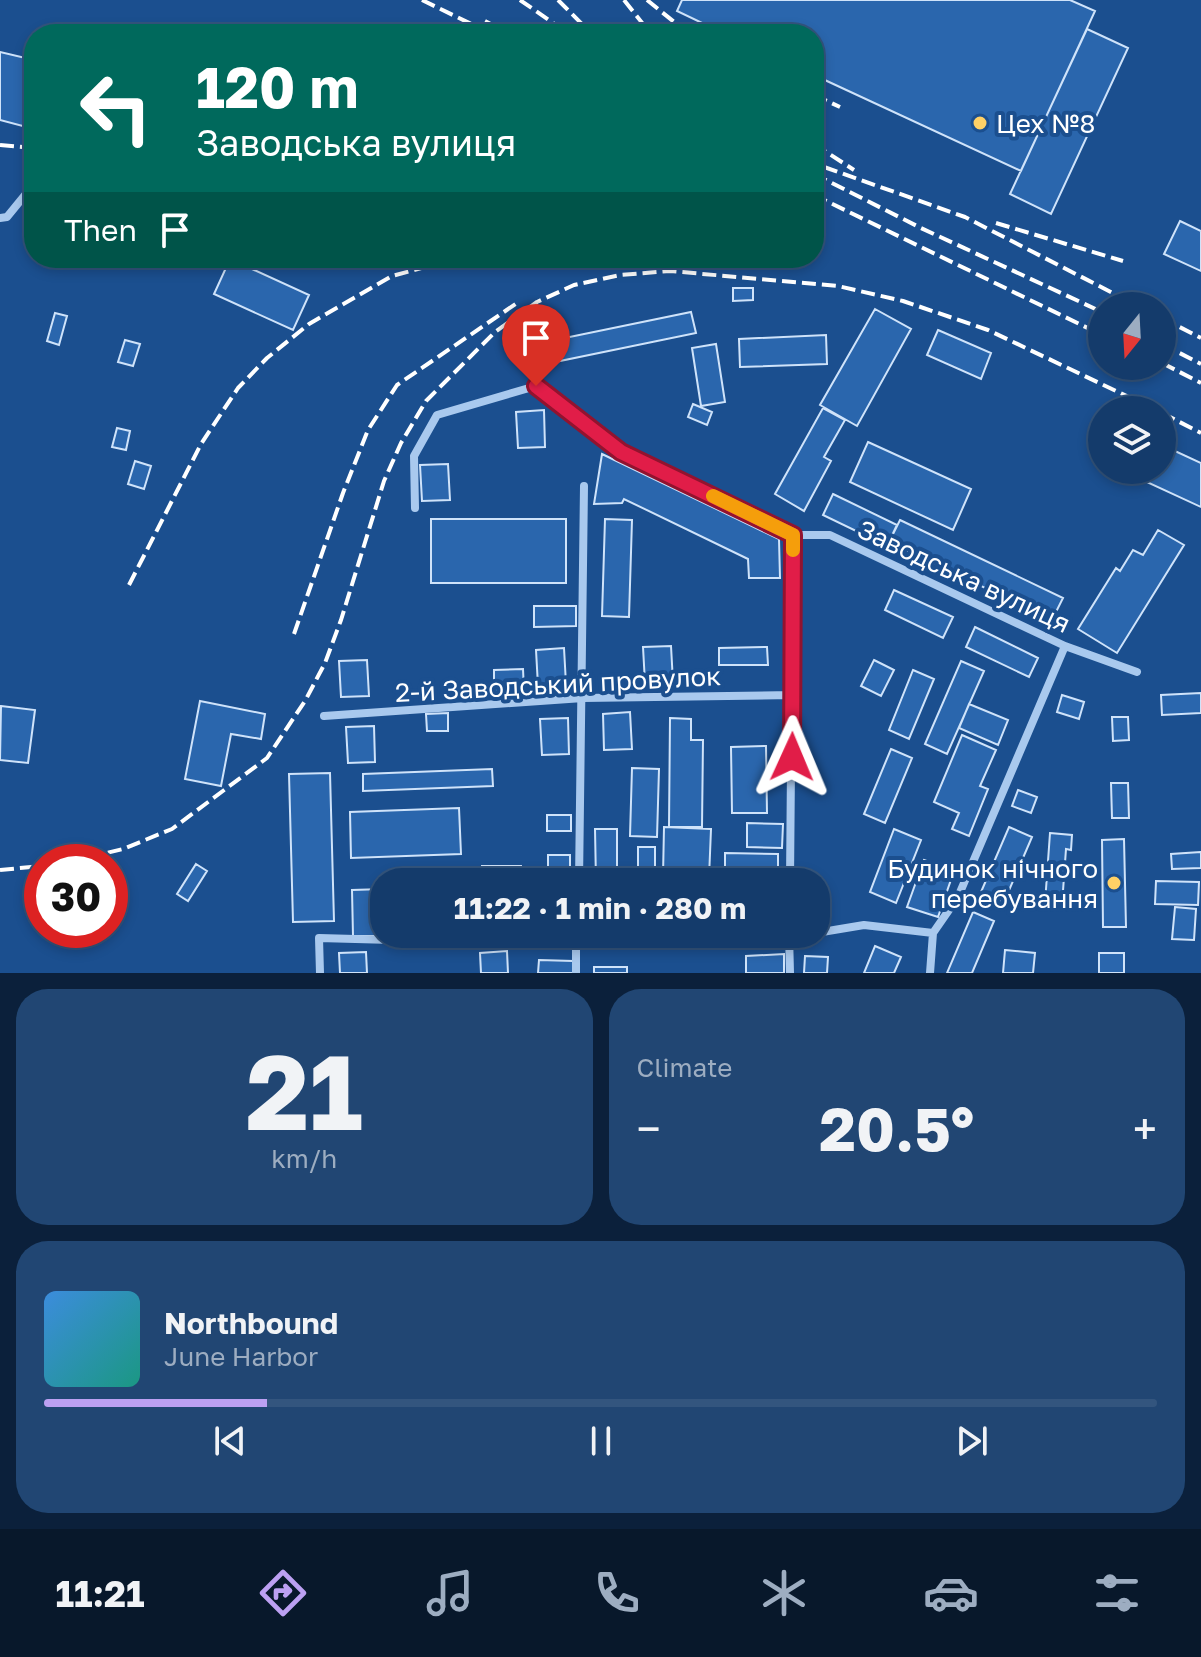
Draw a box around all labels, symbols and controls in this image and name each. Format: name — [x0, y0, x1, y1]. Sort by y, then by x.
text: 120 m — [196, 53, 358, 120]
icon: left — [64, 56, 168, 160]
place label: Цех №8 — [996, 108, 1095, 139]
marker: Цех №8 — [971, 114, 989, 132]
text: Заводська вулиця — [196, 121, 516, 164]
icon: arrive — [153, 208, 197, 252]
text: Then — [64, 212, 137, 248]
north arrow — [1088, 292, 1176, 380]
map controls — [1088, 292, 1176, 484]
pin — [502, 304, 570, 386]
icon: arrive — [514, 316, 558, 360]
button: layers — [1088, 396, 1176, 484]
street label: Заводська вулиця — [853, 513, 1075, 639]
street label: 2-й Заводський провулок — [394, 660, 722, 708]
position arrow — [750, 715, 834, 799]
speed limit sign: 30 — [24, 844, 128, 948]
place label: Будинок нічного перебування — [887, 853, 1098, 914]
marker: Будинок нічного перебування — [1105, 874, 1123, 892]
text: 11:22 · 1 min · 280 m — [454, 890, 746, 926]
text: 21 — [246, 1028, 363, 1153]
text: Climate — [637, 1052, 732, 1083]
text: 20.5° — [819, 1092, 974, 1164]
text: − — [637, 1102, 661, 1155]
text: + — [1133, 1102, 1157, 1155]
text: km/h — [271, 1143, 337, 1174]
text: Northbound — [164, 1305, 338, 1341]
text: June Harbor — [164, 1341, 318, 1372]
icon: previous — [208, 1419, 252, 1463]
icon: pause — [579, 1419, 623, 1463]
icon: next — [950, 1419, 994, 1463]
icon: directions — [255, 1565, 311, 1621]
icon: music — [422, 1565, 478, 1621]
icon: phone — [589, 1565, 645, 1621]
icon: climate — [756, 1565, 812, 1621]
icon: car — [923, 1565, 979, 1621]
icon: filters — [1089, 1565, 1145, 1621]
text: 11:21 — [55, 1572, 145, 1615]

